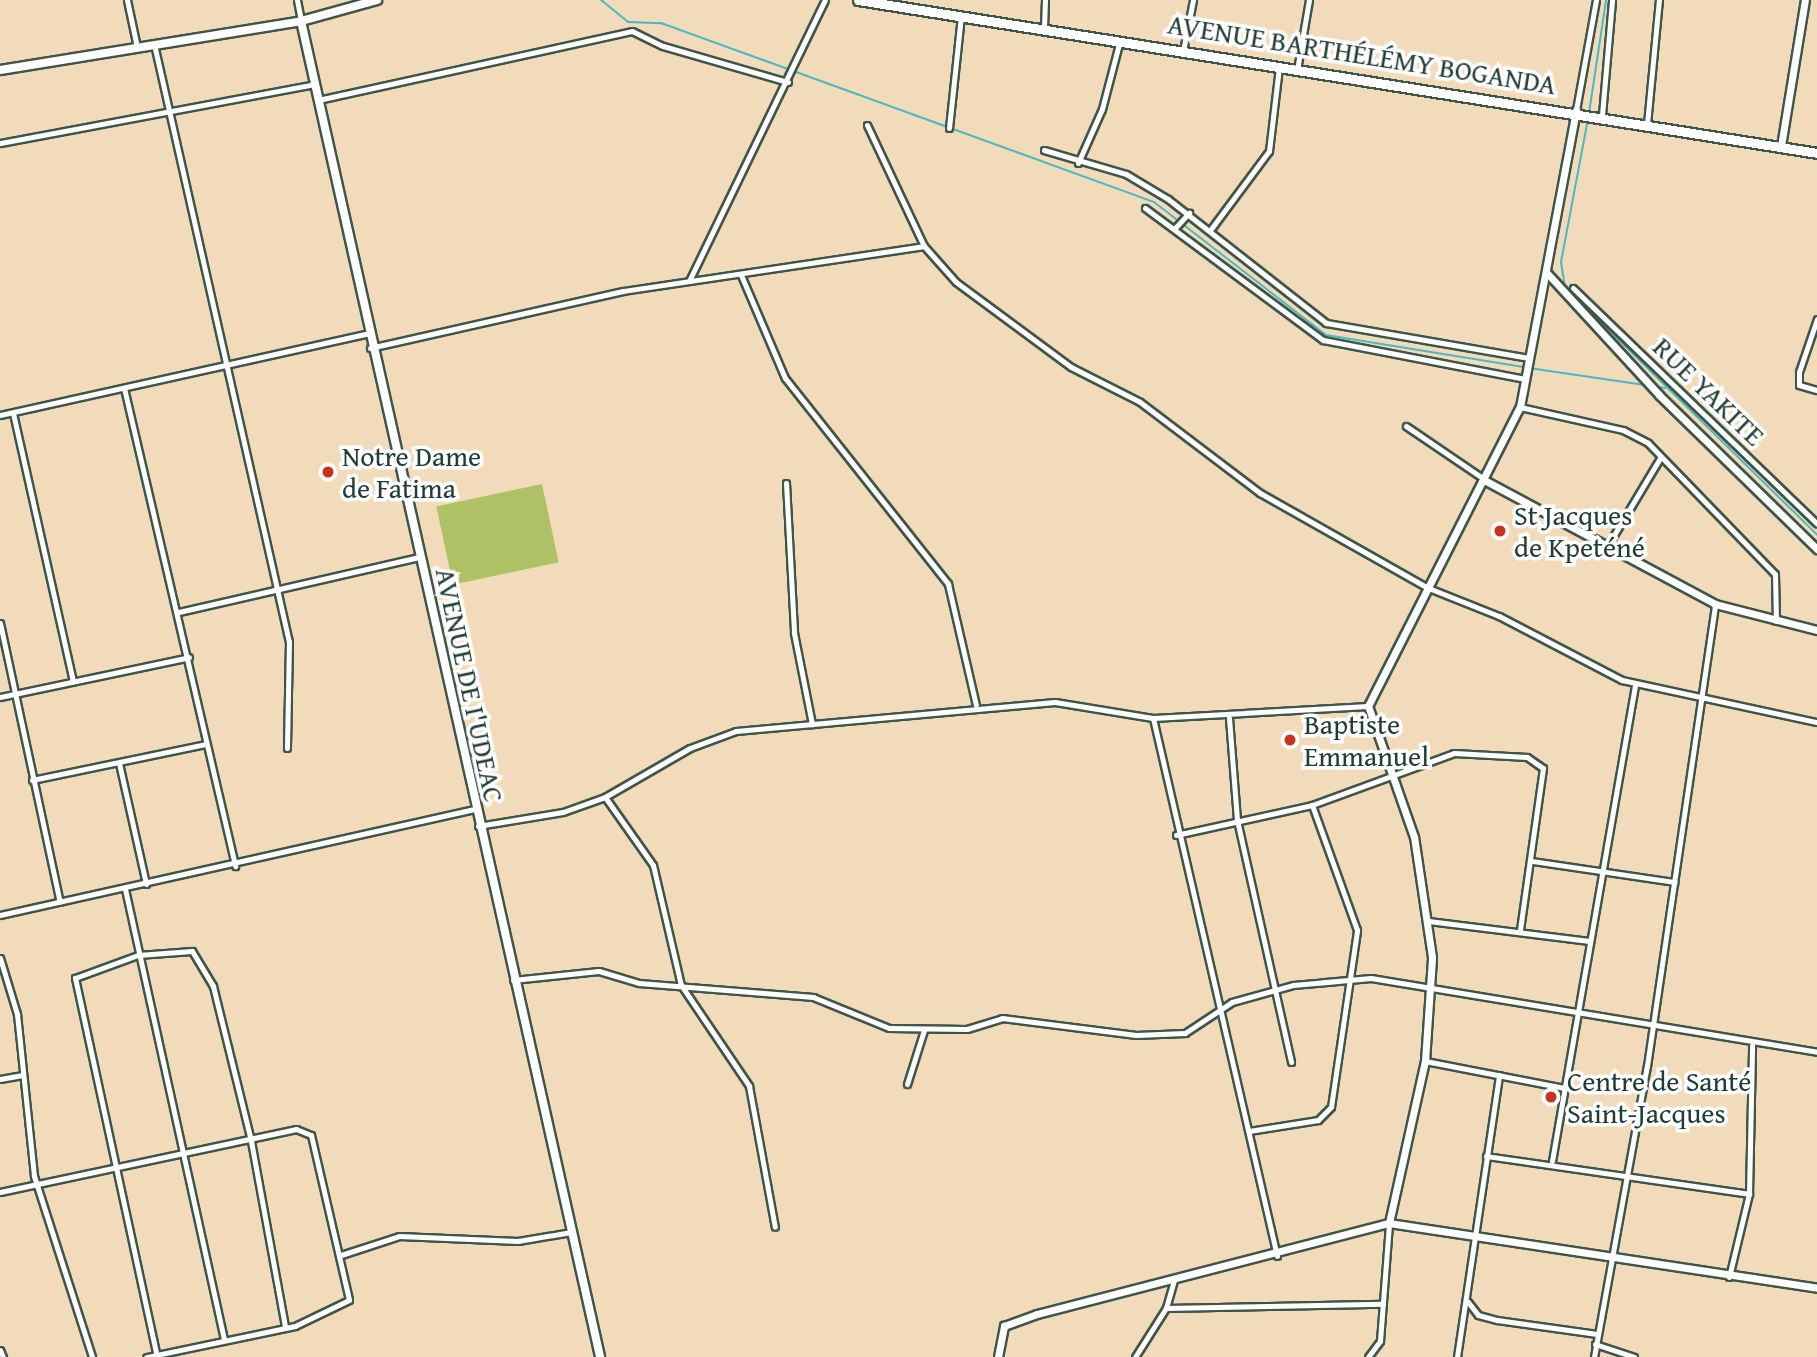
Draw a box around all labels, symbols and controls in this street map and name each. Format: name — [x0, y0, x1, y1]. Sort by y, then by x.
street label: AVENUE BARTHÉLÉMY BOGANDA — [1165, 7, 1559, 101]
street label: RUE YAKITE — [1646, 330, 1772, 452]
place label: Notre Dame de Fatima — [342, 439, 481, 505]
marker: Notre Dame de Fatima — [320, 464, 336, 480]
place label: St Jacques de Kpeténé — [1514, 498, 1645, 564]
marker: St Jacques de Kpeténé — [1492, 523, 1508, 539]
street label: AVENUE DE I'UDEAC — [429, 565, 511, 805]
place label: Baptiste Emmanuel — [1304, 707, 1429, 773]
marker: Baptiste Emmanuel — [1282, 732, 1298, 748]
place label: Centre de Santé Saint-Jacques — [1567, 1064, 1751, 1130]
marker: Centre de Santé Saint-Jacques — [1541, 1087, 1561, 1107]

